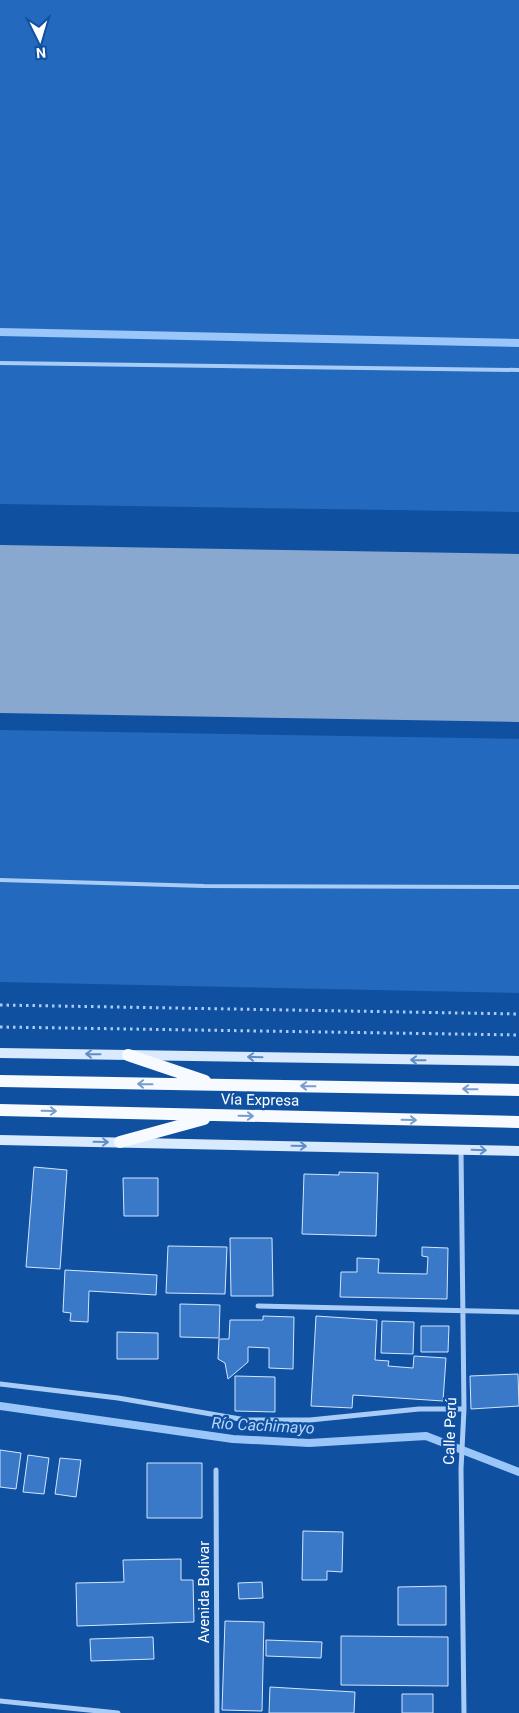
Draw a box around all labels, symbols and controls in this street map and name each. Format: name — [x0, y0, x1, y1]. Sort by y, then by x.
north arrow — [15, 15, 65, 65]
text: N — [36, 45, 47, 61]
one-way arrow — [85, 1049, 102, 1059]
one-way arrow — [248, 1052, 264, 1062]
one-way arrow — [410, 1055, 426, 1064]
one-way arrow — [138, 1079, 154, 1088]
one-way arrow — [300, 1082, 316, 1091]
one-way arrow — [463, 1084, 479, 1094]
street label: Vía Expresa — [221, 1090, 299, 1110]
one-way arrow — [40, 1107, 56, 1116]
one-way arrow — [238, 1111, 254, 1121]
one-way arrow — [400, 1115, 416, 1125]
one-way arrow — [92, 1137, 109, 1147]
one-way arrow — [290, 1141, 306, 1151]
one-way arrow — [470, 1145, 486, 1155]
street label: Calle Perú — [440, 1397, 460, 1465]
water label: Río Cachimayo — [211, 1413, 315, 1438]
street label: Avenida Bolívar — [195, 1541, 213, 1643]

